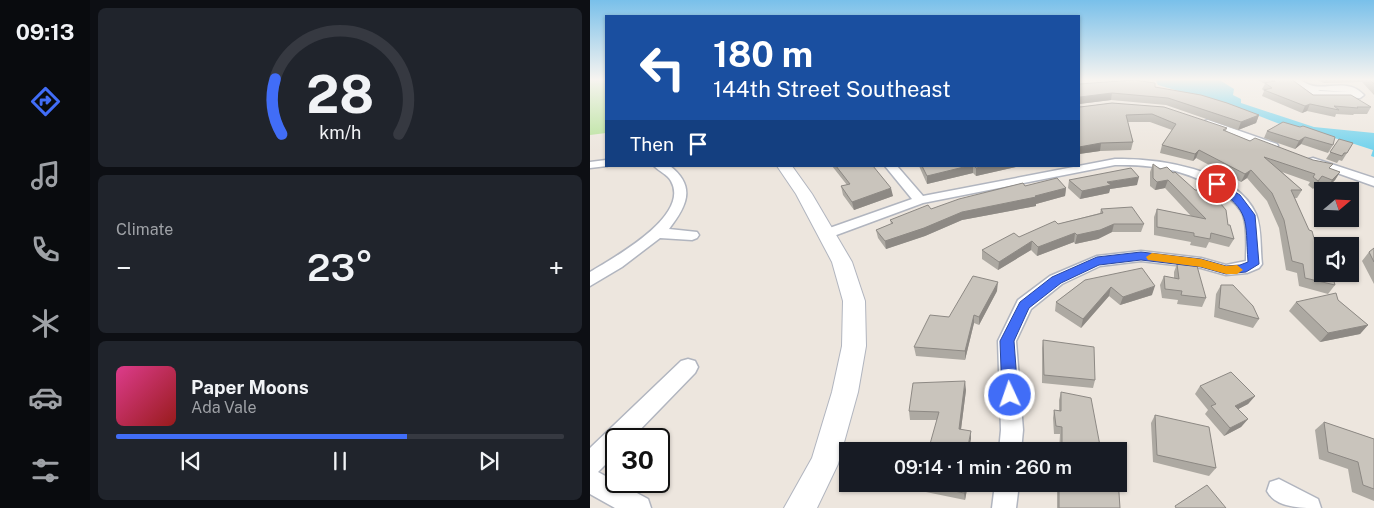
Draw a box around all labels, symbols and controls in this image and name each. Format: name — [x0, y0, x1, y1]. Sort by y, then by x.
text: 09:13 — [16, 19, 74, 45]
text: 180 m — [713, 34, 813, 75]
icon: left — [630, 35, 695, 100]
text: 28 — [306, 64, 374, 125]
text: 144th Street Southeast — [713, 76, 951, 102]
icon: directions — [28, 84, 63, 119]
text: km/h — [319, 122, 361, 143]
icon: arrive — [684, 130, 712, 158]
text: Then — [630, 133, 674, 155]
icon: music — [28, 158, 63, 193]
pin — [1196, 163, 1238, 205]
icon: arrive — [1203, 170, 1231, 198]
north arrow — [1314, 182, 1359, 228]
map controls — [1314, 182, 1359, 282]
text: Climate — [116, 220, 173, 239]
icon: phone — [28, 232, 63, 267]
button: sound — [1314, 237, 1359, 282]
text: 23° — [307, 245, 373, 290]
text: − — [116, 251, 132, 284]
text: + — [548, 251, 564, 284]
icon: climate — [28, 306, 63, 341]
position arrow — [983, 368, 1035, 420]
text: Paper Moons — [191, 376, 309, 398]
icon: car — [28, 380, 63, 415]
text: Ada Vale — [191, 398, 256, 417]
speed limit sign: 30 — [605, 428, 670, 493]
icon: previous — [177, 447, 205, 475]
icon: pause — [326, 447, 354, 475]
icon: next — [475, 447, 503, 475]
icon: filters — [28, 453, 63, 488]
text: 09:14 · 1 min · 260 m — [894, 456, 1072, 478]

